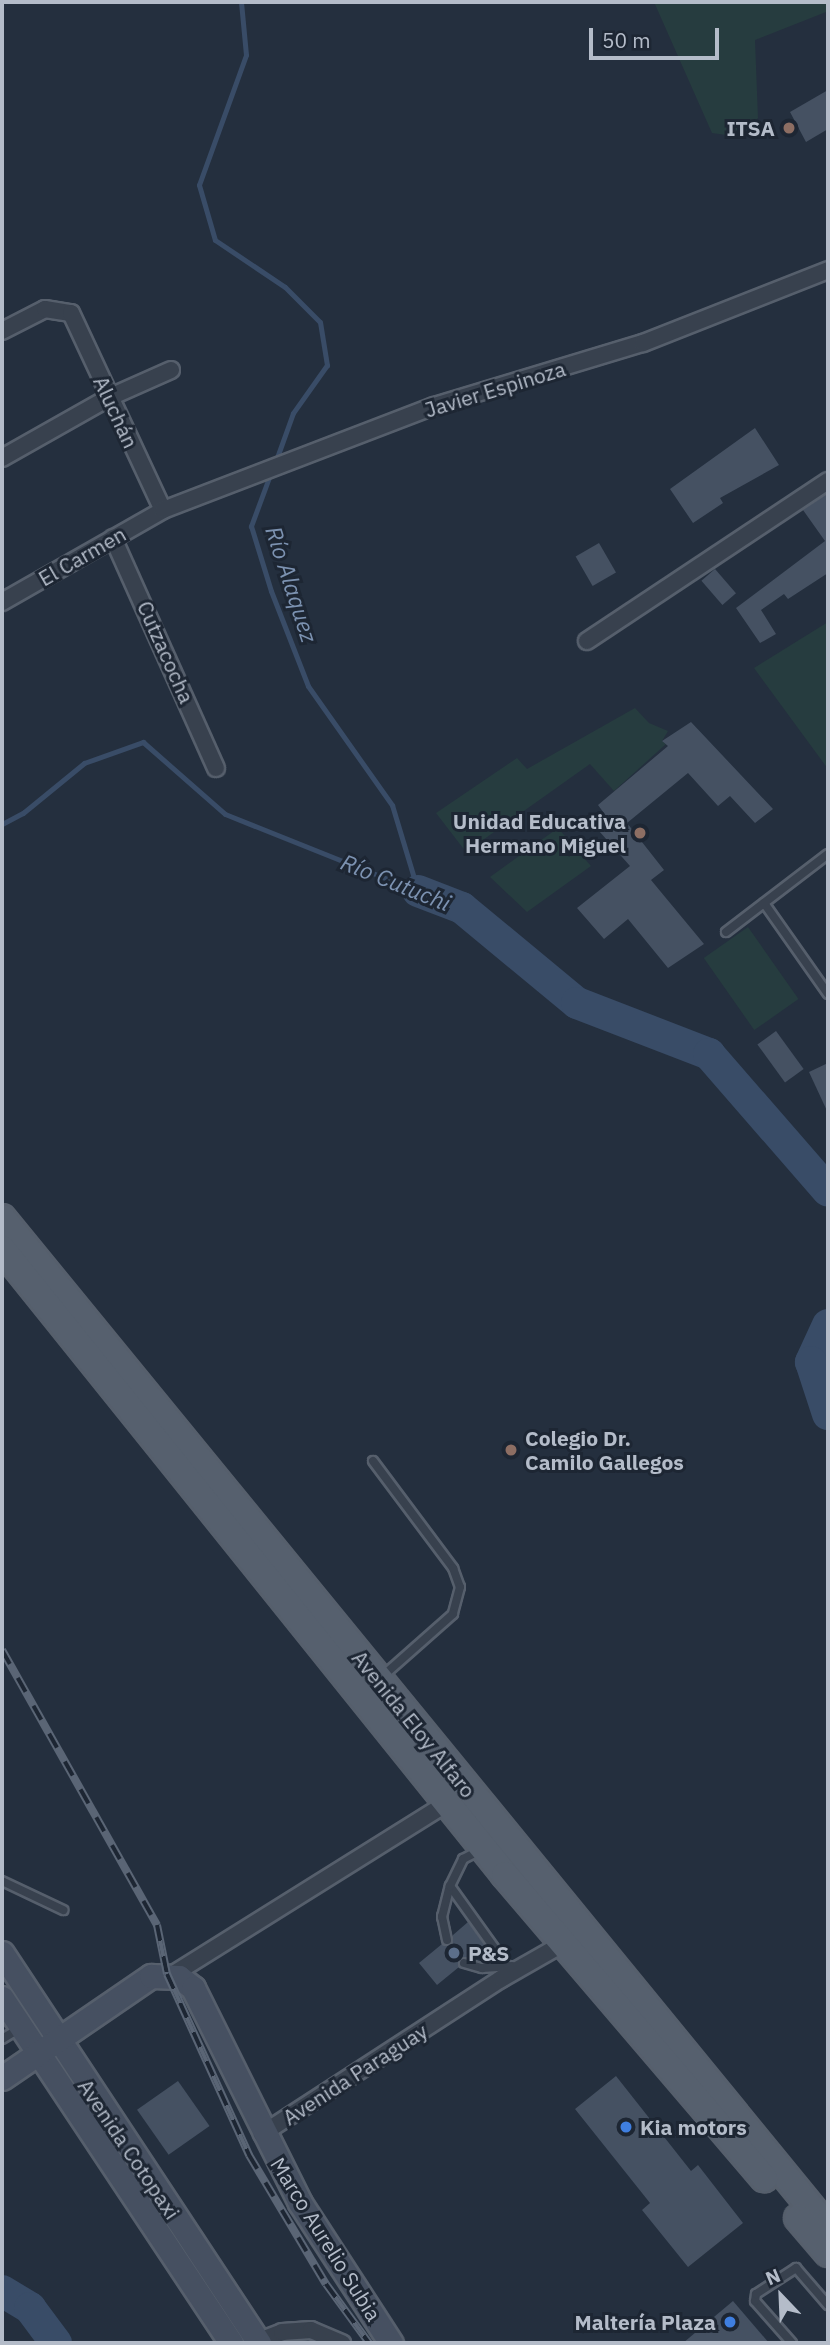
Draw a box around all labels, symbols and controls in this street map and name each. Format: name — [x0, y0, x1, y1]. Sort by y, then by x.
scale bar — [592, 14, 722, 58]
text: 50 m — [602, 26, 651, 54]
place label: ITSA — [727, 115, 775, 141]
marker: ITSA — [781, 120, 797, 136]
street label: Javier Espinoza — [422, 356, 568, 422]
street label: Aluchán — [88, 372, 144, 452]
street label: El Carmen — [34, 521, 130, 591]
water label: Río Alaquez — [260, 523, 324, 645]
street label: Cutzacocha — [132, 597, 200, 707]
place label: Unidad Educativa Hermano Miguel — [453, 808, 626, 858]
marker: Unidad Educativa Hermano Miguel — [632, 825, 648, 841]
water label: Río Cutuchi — [337, 848, 455, 916]
place label: Colegio Dr. Camilo Gallegos — [525, 1425, 684, 1475]
marker: Colegio Dr. Camilo Gallegos — [503, 1442, 519, 1458]
street label: Avenida Eloy Alfaro — [347, 1645, 481, 1803]
place label: P&S — [468, 1940, 509, 1966]
marker: P&S — [446, 1945, 462, 1961]
street label: Avenida Paraguay — [278, 2018, 432, 2130]
street label: Avenida Cotopaxi — [73, 2074, 185, 2224]
place label: Kia motors — [640, 2114, 747, 2140]
marker: Kia motors — [618, 2119, 634, 2135]
street label: Marco Aurelio Subia — [266, 2153, 386, 2325]
north arrow — [746, 2261, 816, 2331]
text: N — [762, 2263, 784, 2290]
place label: Maltería Plaza — [575, 2309, 716, 2335]
marker: Maltería Plaza — [722, 2314, 738, 2330]

